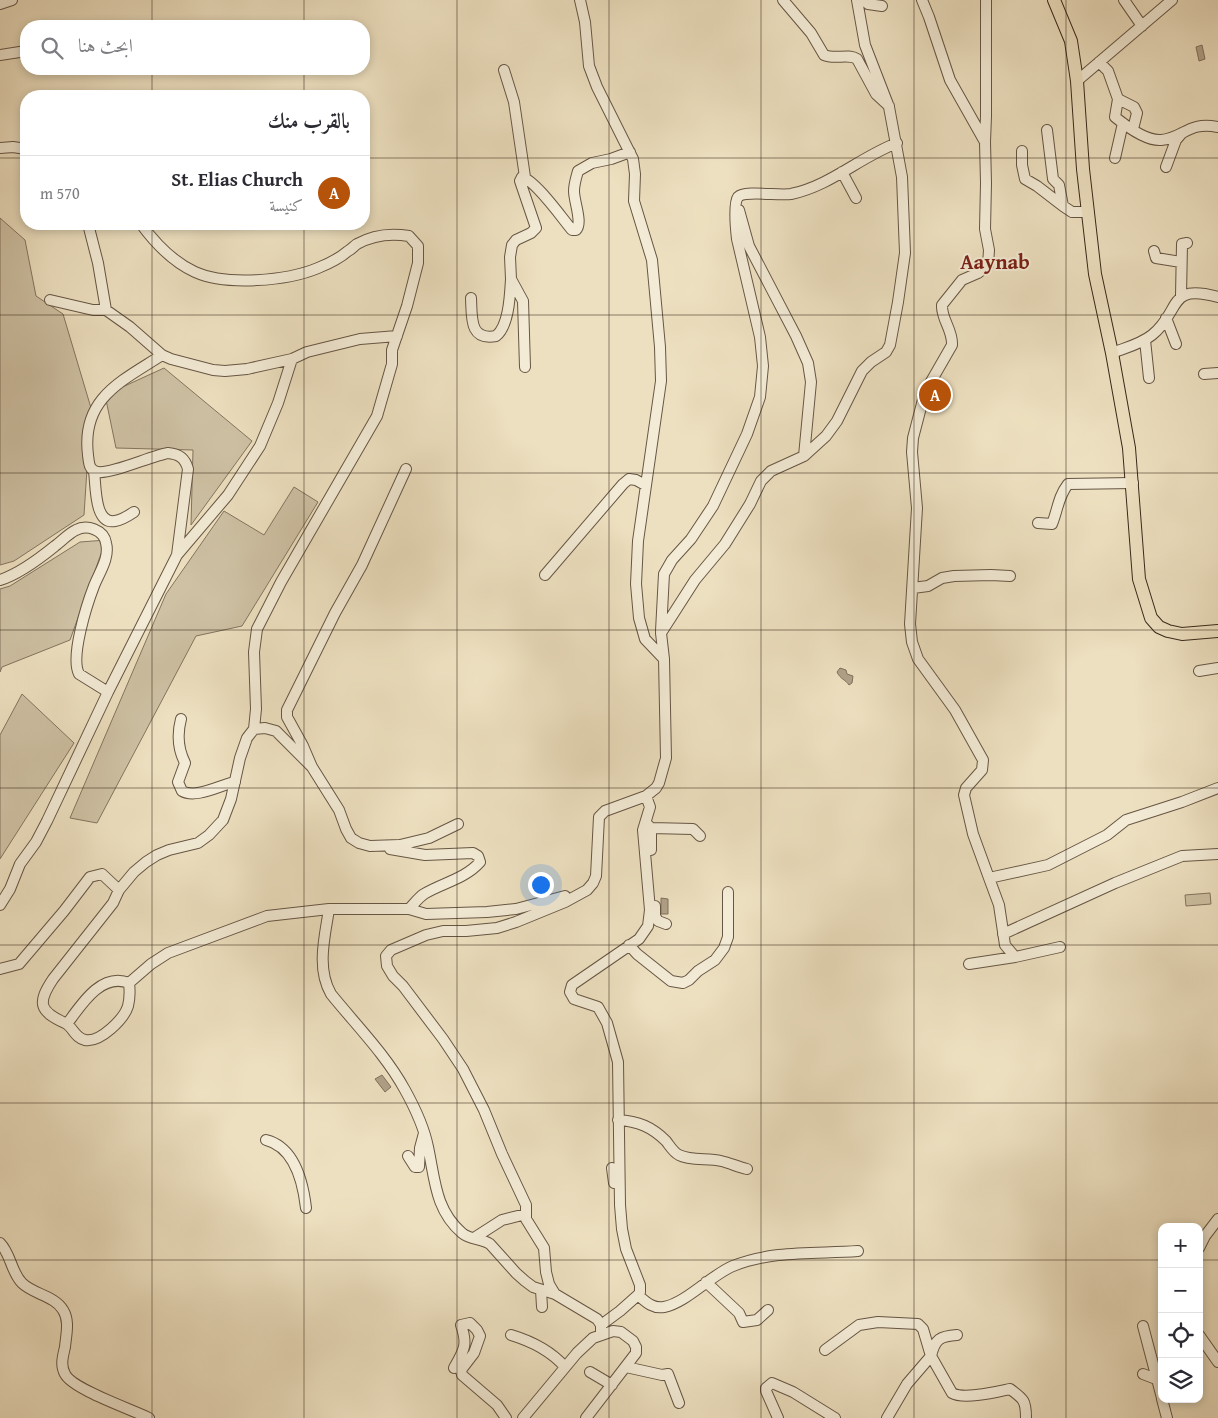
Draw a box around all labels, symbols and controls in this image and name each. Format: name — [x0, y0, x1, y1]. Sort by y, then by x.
search box — [20, 20, 370, 75]
text: ابحث هنا — [78, 31, 133, 59]
icon: search — [38, 34, 66, 62]
text: بالقرب منك — [268, 105, 350, 136]
text: St. Elias Church — [171, 165, 303, 193]
text: 570 m — [40, 181, 80, 205]
text: A — [329, 181, 339, 205]
text: كنيسة — [269, 193, 303, 217]
district label: Aaynab — [960, 246, 1030, 277]
pin: A — [919, 376, 951, 414]
your location — [528, 872, 554, 898]
map controls — [1158, 1223, 1203, 1403]
button: + — [1158, 1223, 1203, 1268]
button: − — [1158, 1268, 1203, 1313]
button: locate — [1158, 1313, 1203, 1358]
button: layers — [1158, 1358, 1203, 1403]

